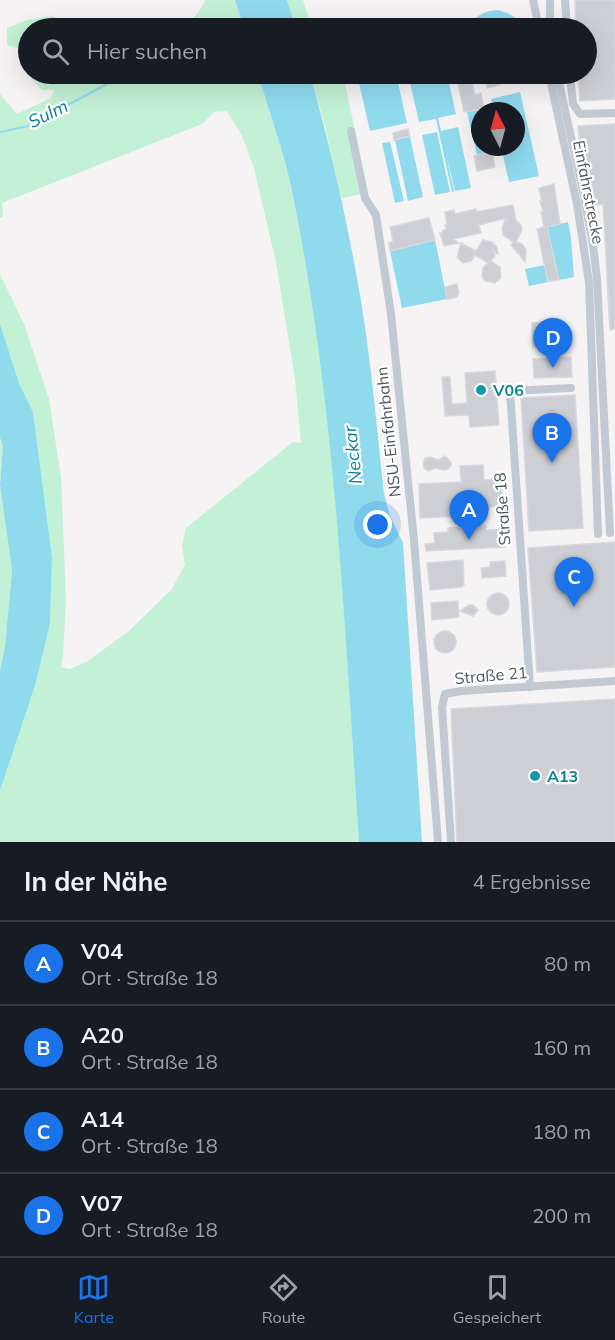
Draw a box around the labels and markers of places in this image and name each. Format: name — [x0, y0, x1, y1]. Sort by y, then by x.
pin: D — [534, 318, 572, 368]
place label: V06 — [492, 380, 524, 400]
marker: V06 — [474, 383, 488, 397]
pin: B — [532, 414, 572, 463]
pin: A — [450, 490, 488, 540]
pin: C — [554, 558, 594, 607]
place label: A13 — [547, 766, 578, 786]
marker: A13 — [528, 769, 542, 783]

